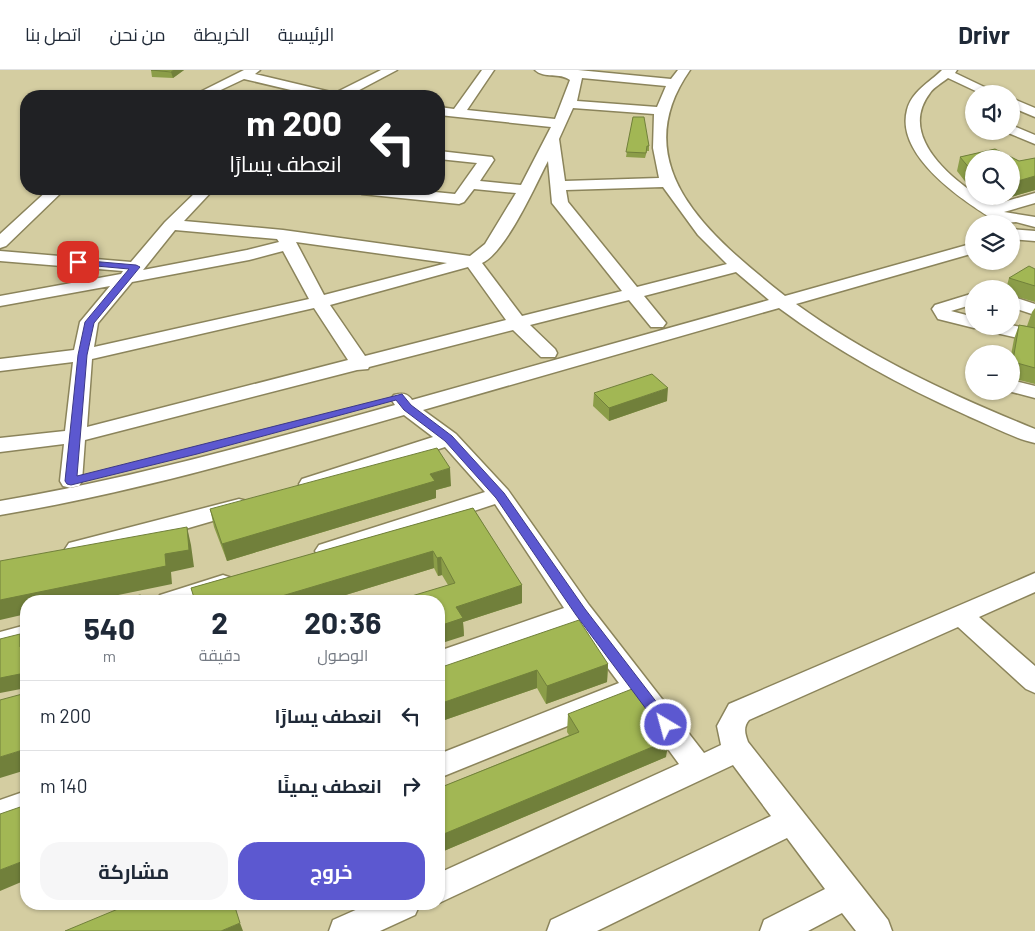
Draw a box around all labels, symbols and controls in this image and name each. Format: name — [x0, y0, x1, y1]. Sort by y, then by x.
text: Drivr — [958, 20, 1010, 49]
text: اتصل بنا — [25, 23, 82, 45]
text: من نحن — [110, 23, 166, 45]
text: الخريطة — [194, 23, 250, 45]
text: الرئيسية — [278, 23, 334, 45]
map controls — [965, 85, 1020, 400]
button: sound — [965, 85, 1020, 140]
text: 200 m — [246, 101, 342, 143]
icon: left — [360, 110, 425, 175]
text: انعطف يسارًا — [229, 150, 342, 176]
button: search — [965, 150, 1020, 205]
button: layers — [965, 215, 1020, 270]
pin — [57, 241, 99, 283]
icon: arrive — [64, 248, 92, 276]
button: + — [965, 280, 1020, 335]
button: − — [965, 345, 1020, 400]
text: 2 — [211, 604, 228, 640]
text: 20:36 — [304, 604, 381, 640]
text: 540 — [84, 610, 135, 646]
text: دقيقة — [199, 645, 240, 664]
text: الوصول — [317, 645, 368, 664]
text: m — [103, 646, 116, 665]
position arrow — [639, 698, 691, 750]
icon: left — [397, 702, 425, 730]
text: 200 m — [40, 704, 91, 727]
text: انعطف يسارًا — [275, 704, 382, 727]
icon: right — [397, 772, 425, 800]
text: 140 m — [40, 774, 87, 797]
text: انعطف يمينًا — [277, 774, 382, 797]
button: مشاركة — [40, 842, 228, 900]
button: خروج — [238, 842, 425, 900]

